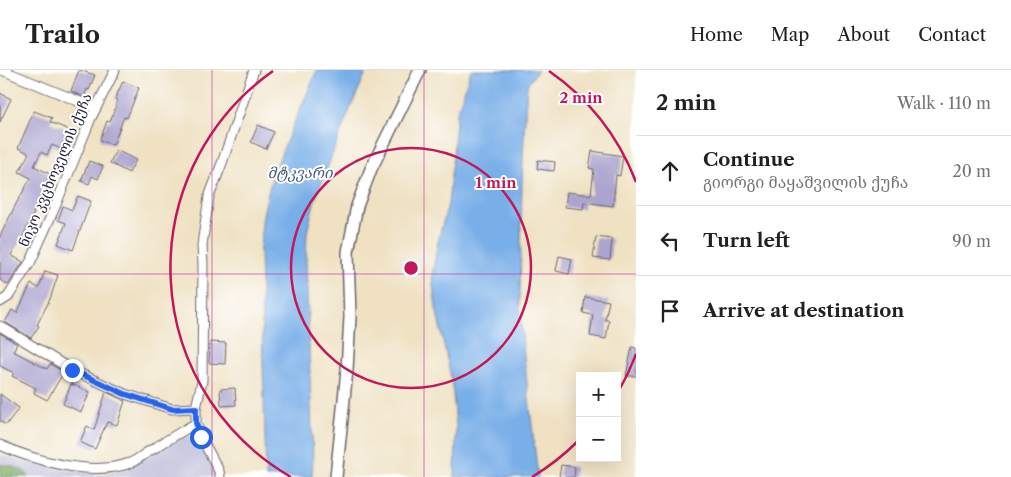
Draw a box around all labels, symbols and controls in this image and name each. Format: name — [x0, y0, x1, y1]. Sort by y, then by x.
text: Trailo — [25, 20, 100, 49]
text: Home — [690, 24, 743, 46]
text: Map — [771, 24, 809, 46]
text: About — [837, 24, 890, 46]
text: Contact — [918, 24, 986, 46]
text: 2 min — [559, 88, 603, 107]
street label: ნიკო კვცხოველის ქუჩა — [14, 90, 96, 250]
text: 2 min — [656, 90, 716, 115]
text: Walk · 110 m — [897, 93, 991, 113]
text: Continue — [703, 148, 795, 171]
icon: ahead — [656, 157, 684, 185]
text: 20 m — [952, 161, 991, 181]
water label: მტკვარი — [267, 163, 334, 182]
text: გიორგი მაყაშვილის ქუჩა — [703, 172, 908, 192]
text: 1 min — [475, 173, 517, 192]
icon: left — [656, 227, 684, 255]
text: Turn left — [703, 229, 790, 252]
text: 90 m — [952, 231, 991, 251]
centre of rings — [402, 259, 420, 277]
icon: arrive — [656, 297, 684, 325]
text: Arrive at destination — [703, 299, 904, 322]
route end — [61, 359, 84, 382]
map controls — [576, 372, 621, 462]
button: + — [576, 372, 621, 417]
button: − — [576, 417, 621, 462]
route start — [190, 426, 213, 449]

